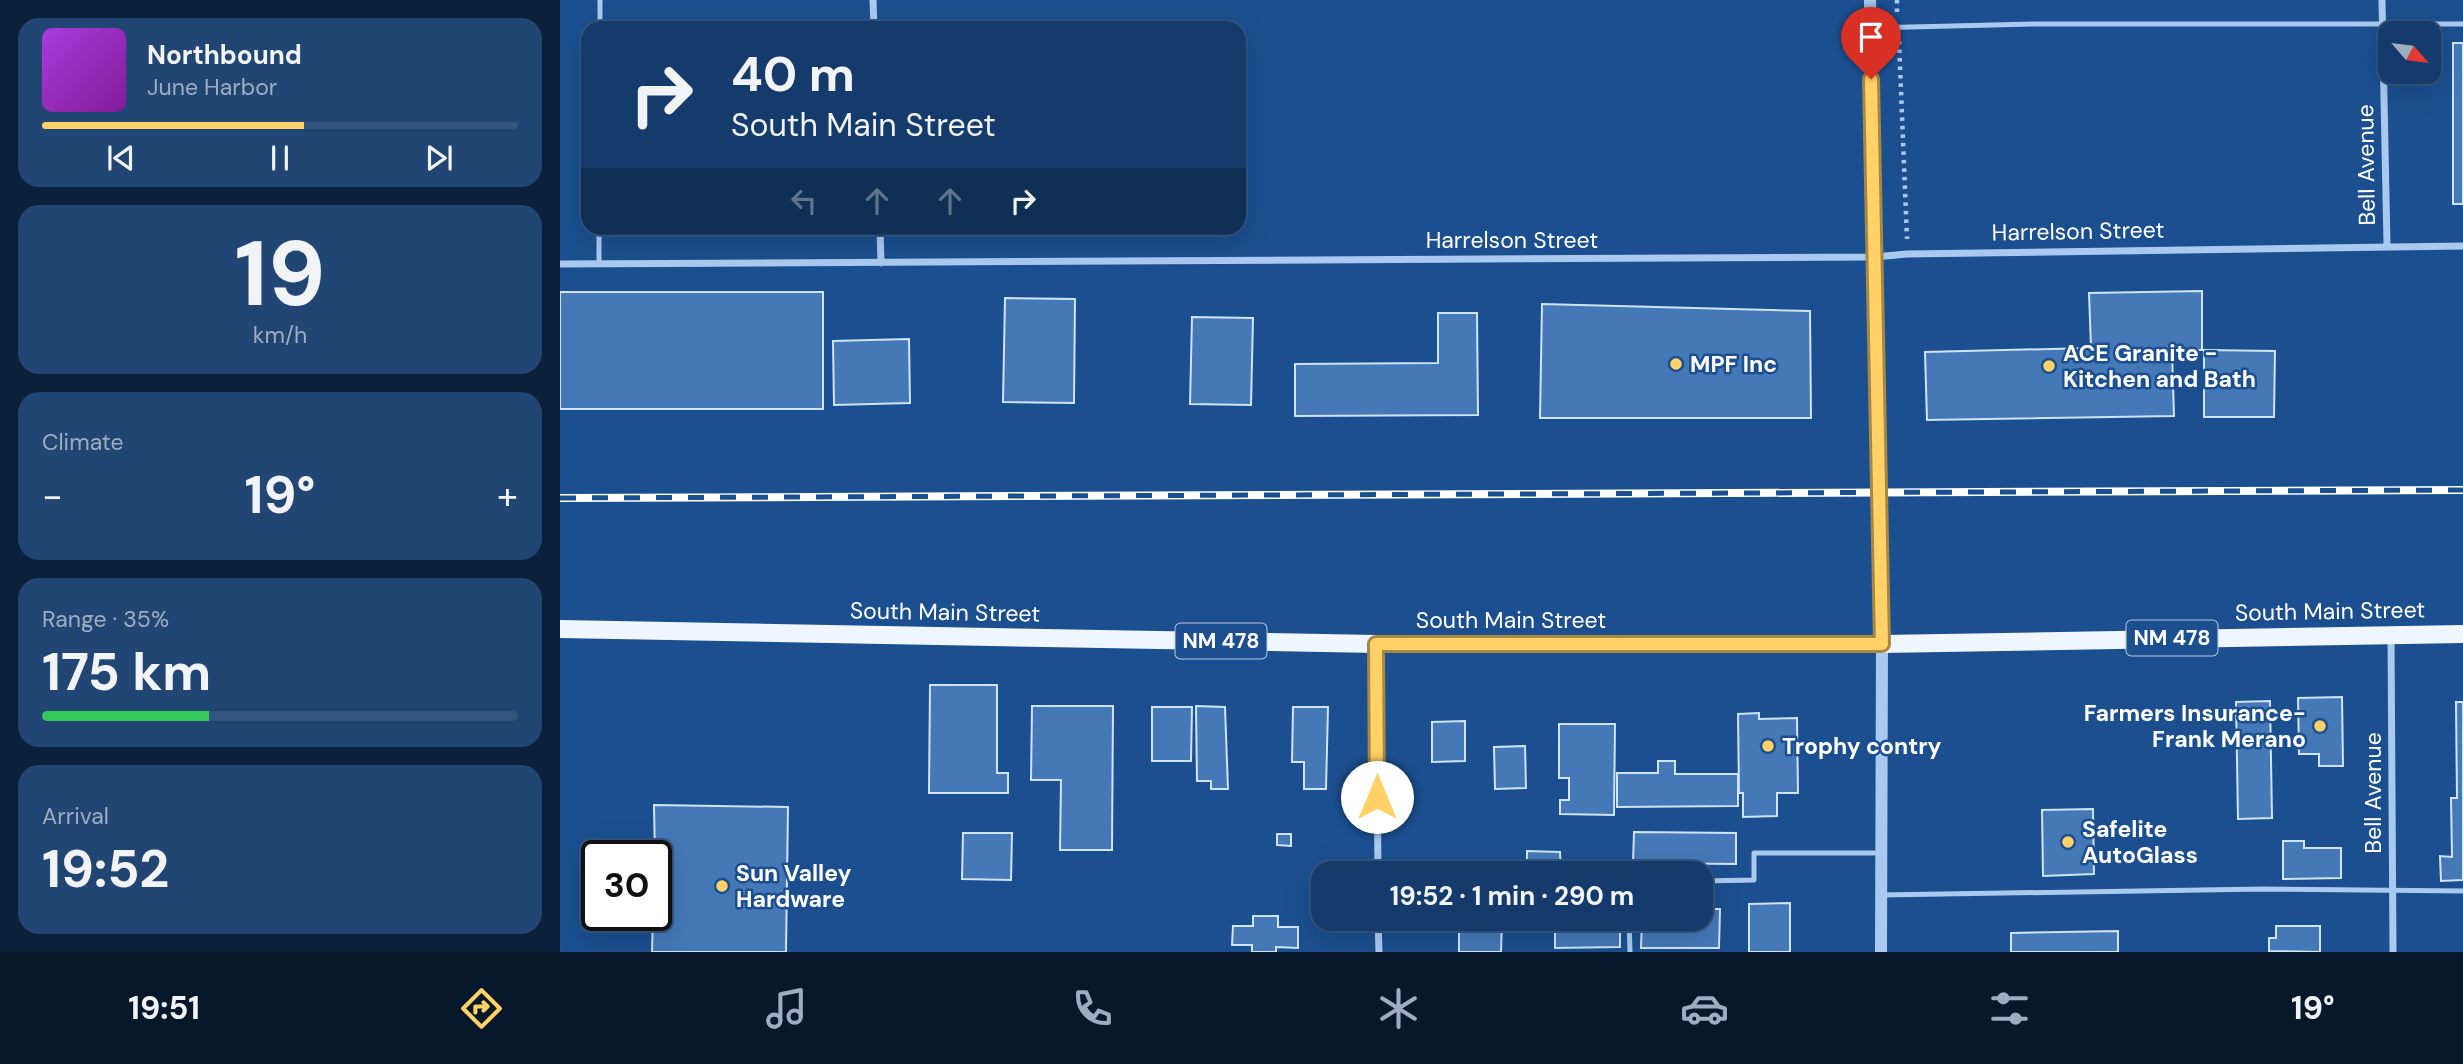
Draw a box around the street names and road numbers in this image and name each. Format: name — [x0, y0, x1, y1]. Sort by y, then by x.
street label: Bell Avenue — [2350, 104, 2382, 226]
street label: Harrelson Street — [1991, 214, 2165, 248]
street label: Harrelson Street — [1426, 225, 1598, 255]
street label: South Main Street — [2235, 594, 2425, 628]
street label: South Main Street — [850, 595, 1040, 629]
street label: South Main Street — [1416, 605, 1606, 635]
road number: NM 478 — [2126, 620, 2218, 656]
road number: NM 478 — [1176, 624, 1266, 658]
street label: Bell Avenue — [2358, 732, 2388, 854]

